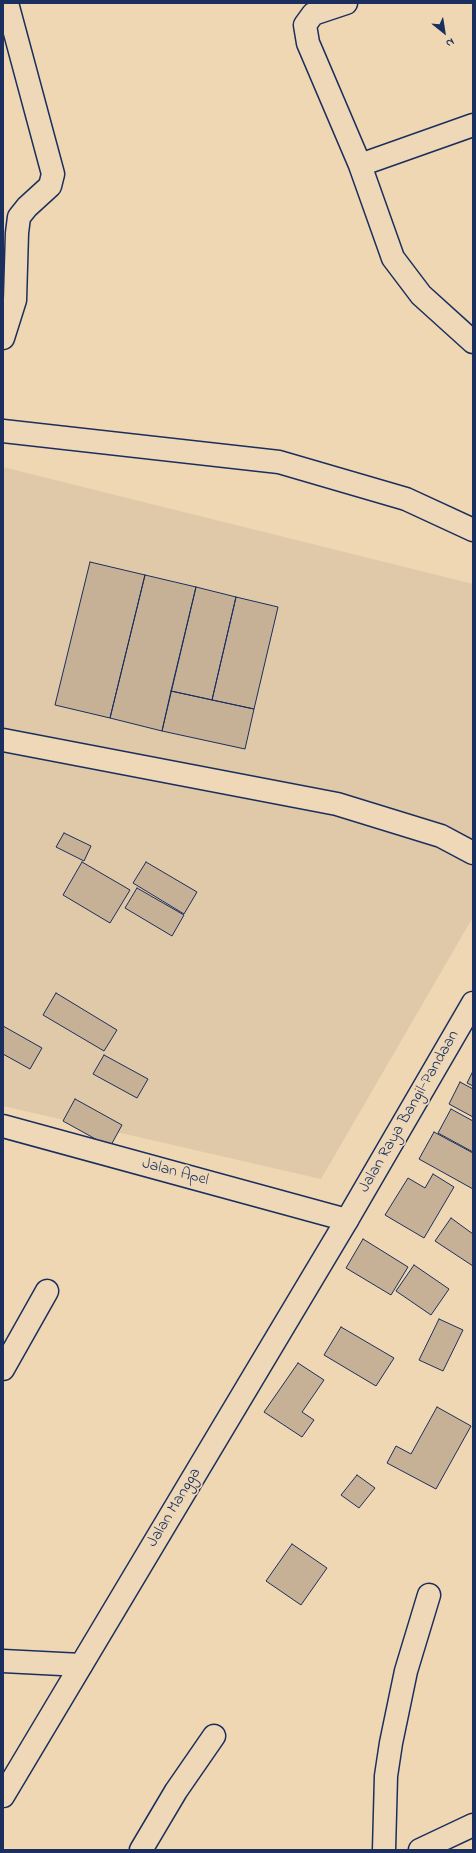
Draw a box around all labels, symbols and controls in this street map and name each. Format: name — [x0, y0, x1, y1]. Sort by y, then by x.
north arrow — [424, 12, 464, 52]
text: N — [443, 34, 457, 51]
street label: Jalan Raya Bangil-Pandaan — [356, 1028, 464, 1196]
street label: Jalan Apel — [140, 1155, 210, 1191]
street label: Jalan Mangga — [144, 1465, 206, 1551]

